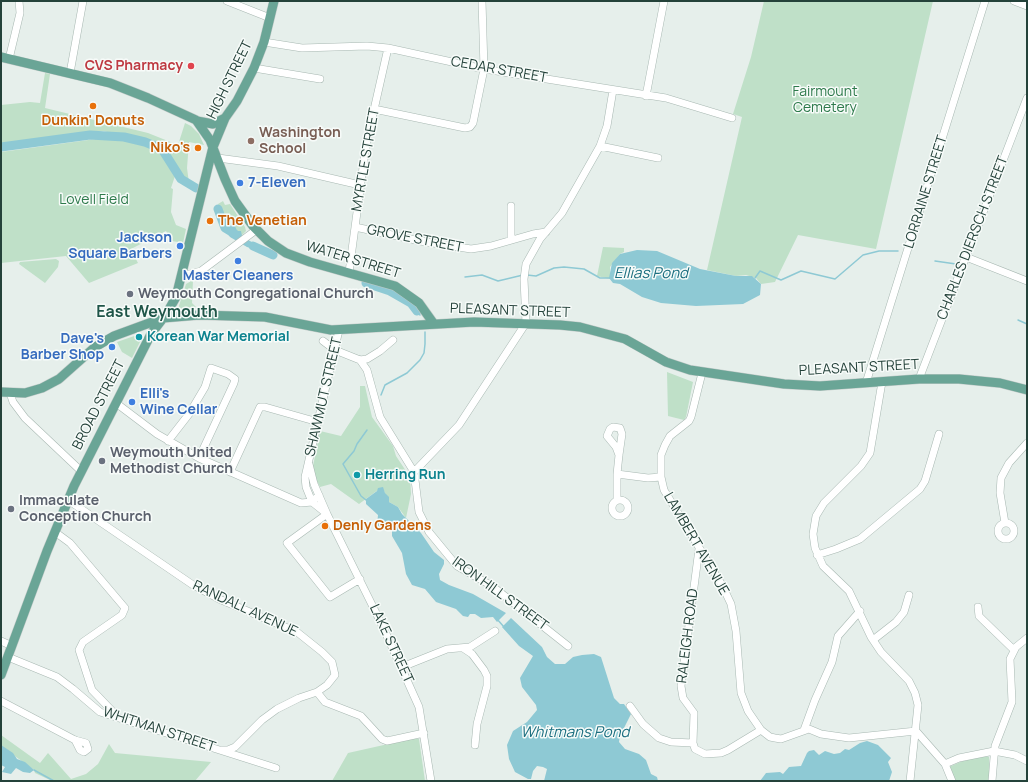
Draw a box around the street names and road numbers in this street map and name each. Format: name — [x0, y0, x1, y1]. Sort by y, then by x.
street label: HIGH STREET — [204, 38, 256, 122]
street label: CEDAR STREET — [449, 53, 549, 87]
street label: MYRTLE STREET — [349, 107, 383, 213]
street label: LORRAINE STREET — [901, 133, 951, 251]
street label: CHARLES DIERSCH STREET — [934, 154, 1012, 322]
street label: GROVE STREET — [365, 221, 465, 257]
street label: WATER STREET — [304, 238, 402, 282]
street label: PLEASANT STREET — [449, 301, 571, 321]
street label: SHAWMUT STREET — [302, 336, 346, 458]
street label: PLEASANT STREET — [798, 356, 920, 380]
street label: BROAD STREET — [69, 357, 129, 453]
street label: LAMBERT AVENUE — [660, 490, 732, 598]
street label: IRON HILL STREET — [449, 554, 551, 634]
street label: RANDALL AVENUE — [190, 577, 300, 641]
street label: RALEIGH ROAD — [674, 588, 702, 684]
street label: LAKE STREET — [365, 602, 417, 686]
street label: WHITMAN STREET — [101, 704, 217, 756]

